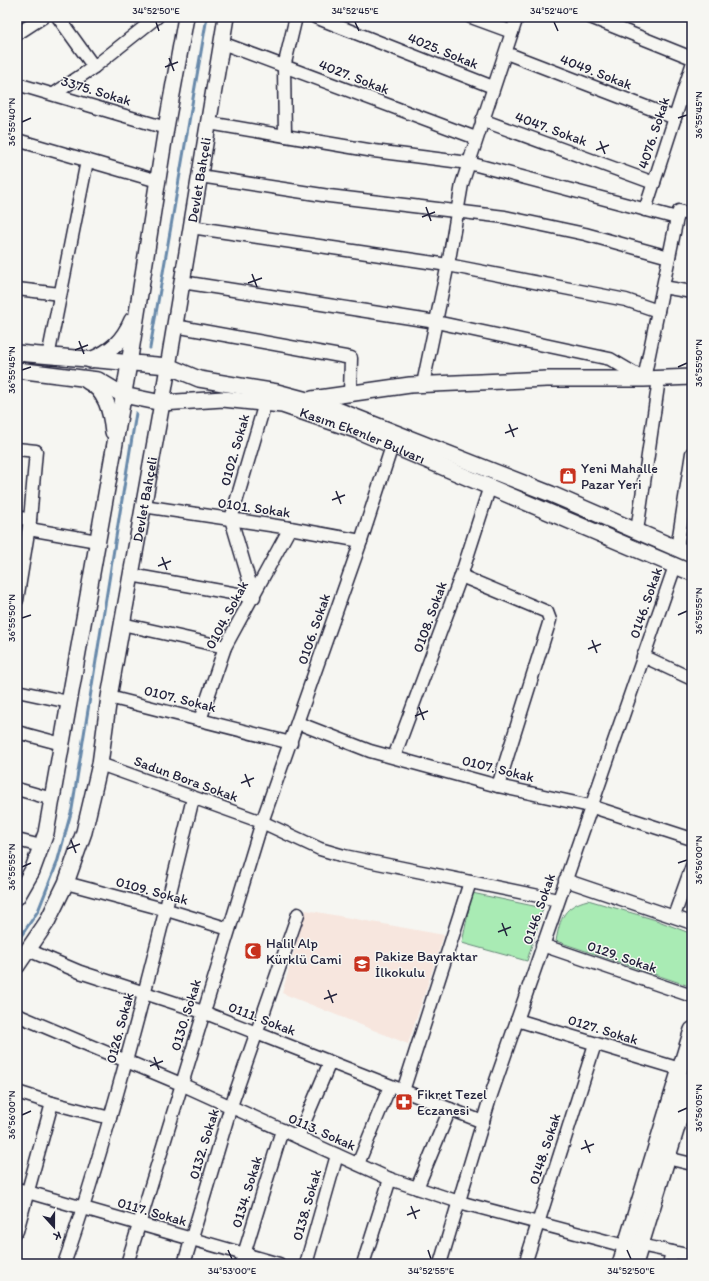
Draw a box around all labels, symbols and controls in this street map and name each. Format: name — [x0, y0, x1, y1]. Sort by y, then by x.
text: 34°52'50"E — [132, 4, 180, 17]
text: 34°52'45"E — [331, 4, 379, 17]
text: 34°52'40"E — [530, 4, 579, 17]
street label: 4025. Sokak — [405, 29, 481, 73]
street label: 4049. Sokak — [558, 51, 634, 93]
street label: 4027. Sokak — [316, 56, 392, 98]
street label: 3375. Sokak — [59, 72, 133, 110]
text: 36°55'45"N — [692, 91, 705, 139]
street label: 4076. Sokak — [634, 95, 674, 171]
text: 36°55'40"N — [5, 97, 18, 146]
street label: 4047. Sokak — [513, 108, 589, 150]
street label: Devlet Bahçeli — [184, 136, 214, 224]
text: 36°55'50"N — [692, 339, 705, 387]
text: 36°55'45"N — [5, 346, 18, 394]
street label: Kasım Ekenler Bulvarı — [298, 403, 428, 467]
street label: 0102. Sokak — [217, 412, 253, 488]
street label: Devlet Bahçeli — [129, 455, 161, 543]
place label: Yeni Mahalle Pazar Yeri — [581, 460, 658, 493]
shop icon: Yeni Mahalle Pazar Yeri — [558, 466, 578, 486]
street label: 0101. Sokak — [217, 494, 291, 522]
street label: 0146. Sokak — [626, 565, 666, 641]
street label: 0104. Sokak — [202, 578, 252, 652]
street label: 0108. Sokak — [409, 579, 451, 655]
text: 36°55'55"N — [692, 587, 705, 634]
street label: 0106. Sokak — [294, 591, 334, 667]
text: 36°55'50"N — [5, 594, 18, 642]
street label: 0107. Sokak — [142, 682, 218, 716]
street label: Sadun Bora Sokak — [132, 752, 240, 806]
street label: 0107. Sokak — [460, 752, 536, 786]
text: 36°56'00"N — [692, 835, 705, 884]
text: 36°55'55"N — [5, 843, 18, 890]
street label: 0146. Sokak — [519, 871, 559, 947]
street label: 0109. Sokak — [114, 873, 190, 909]
place label: Halil Alp Kürklü Cami — [266, 935, 342, 968]
street label: 0129. Sokak — [585, 937, 659, 977]
mosque icon: Halil Alp Kürklü Cami — [243, 941, 263, 961]
place label: Pakize Bayraktar İlkokulu — [375, 948, 478, 981]
school or university icon: Pakize Bayraktar İlkokulu — [352, 954, 372, 974]
street label: 0130. Sokak — [167, 977, 205, 1053]
street label: 0126. Sokak — [102, 991, 138, 1065]
street label: 0111. Sokak — [226, 998, 298, 1040]
street label: 0127. Sokak — [566, 1011, 640, 1049]
text: 36°56'05"N — [692, 1084, 705, 1132]
place label: Fikret Tezel Eczanesi — [417, 1086, 487, 1119]
text: 36°56'00"N — [5, 1090, 18, 1139]
pharmacy icon: Fikret Tezel Eczanesi — [394, 1092, 414, 1112]
street label: 0132. Sokak — [185, 1107, 223, 1181]
street label: 0113. Sokak — [286, 1110, 358, 1154]
street label: 0148. Sokak — [525, 1111, 565, 1187]
street label: 0134. Sokak — [228, 1154, 266, 1230]
street label: 0138. Sokak — [289, 1167, 325, 1243]
street label: 0117. Sokak — [115, 1194, 189, 1230]
north arrow — [34, 1207, 74, 1247]
text: K — [51, 1229, 63, 1244]
text: 34°53'00"E — [208, 1264, 257, 1277]
text: 34°52'55"E — [408, 1264, 455, 1277]
text: 34°52'50"E — [607, 1264, 655, 1277]

